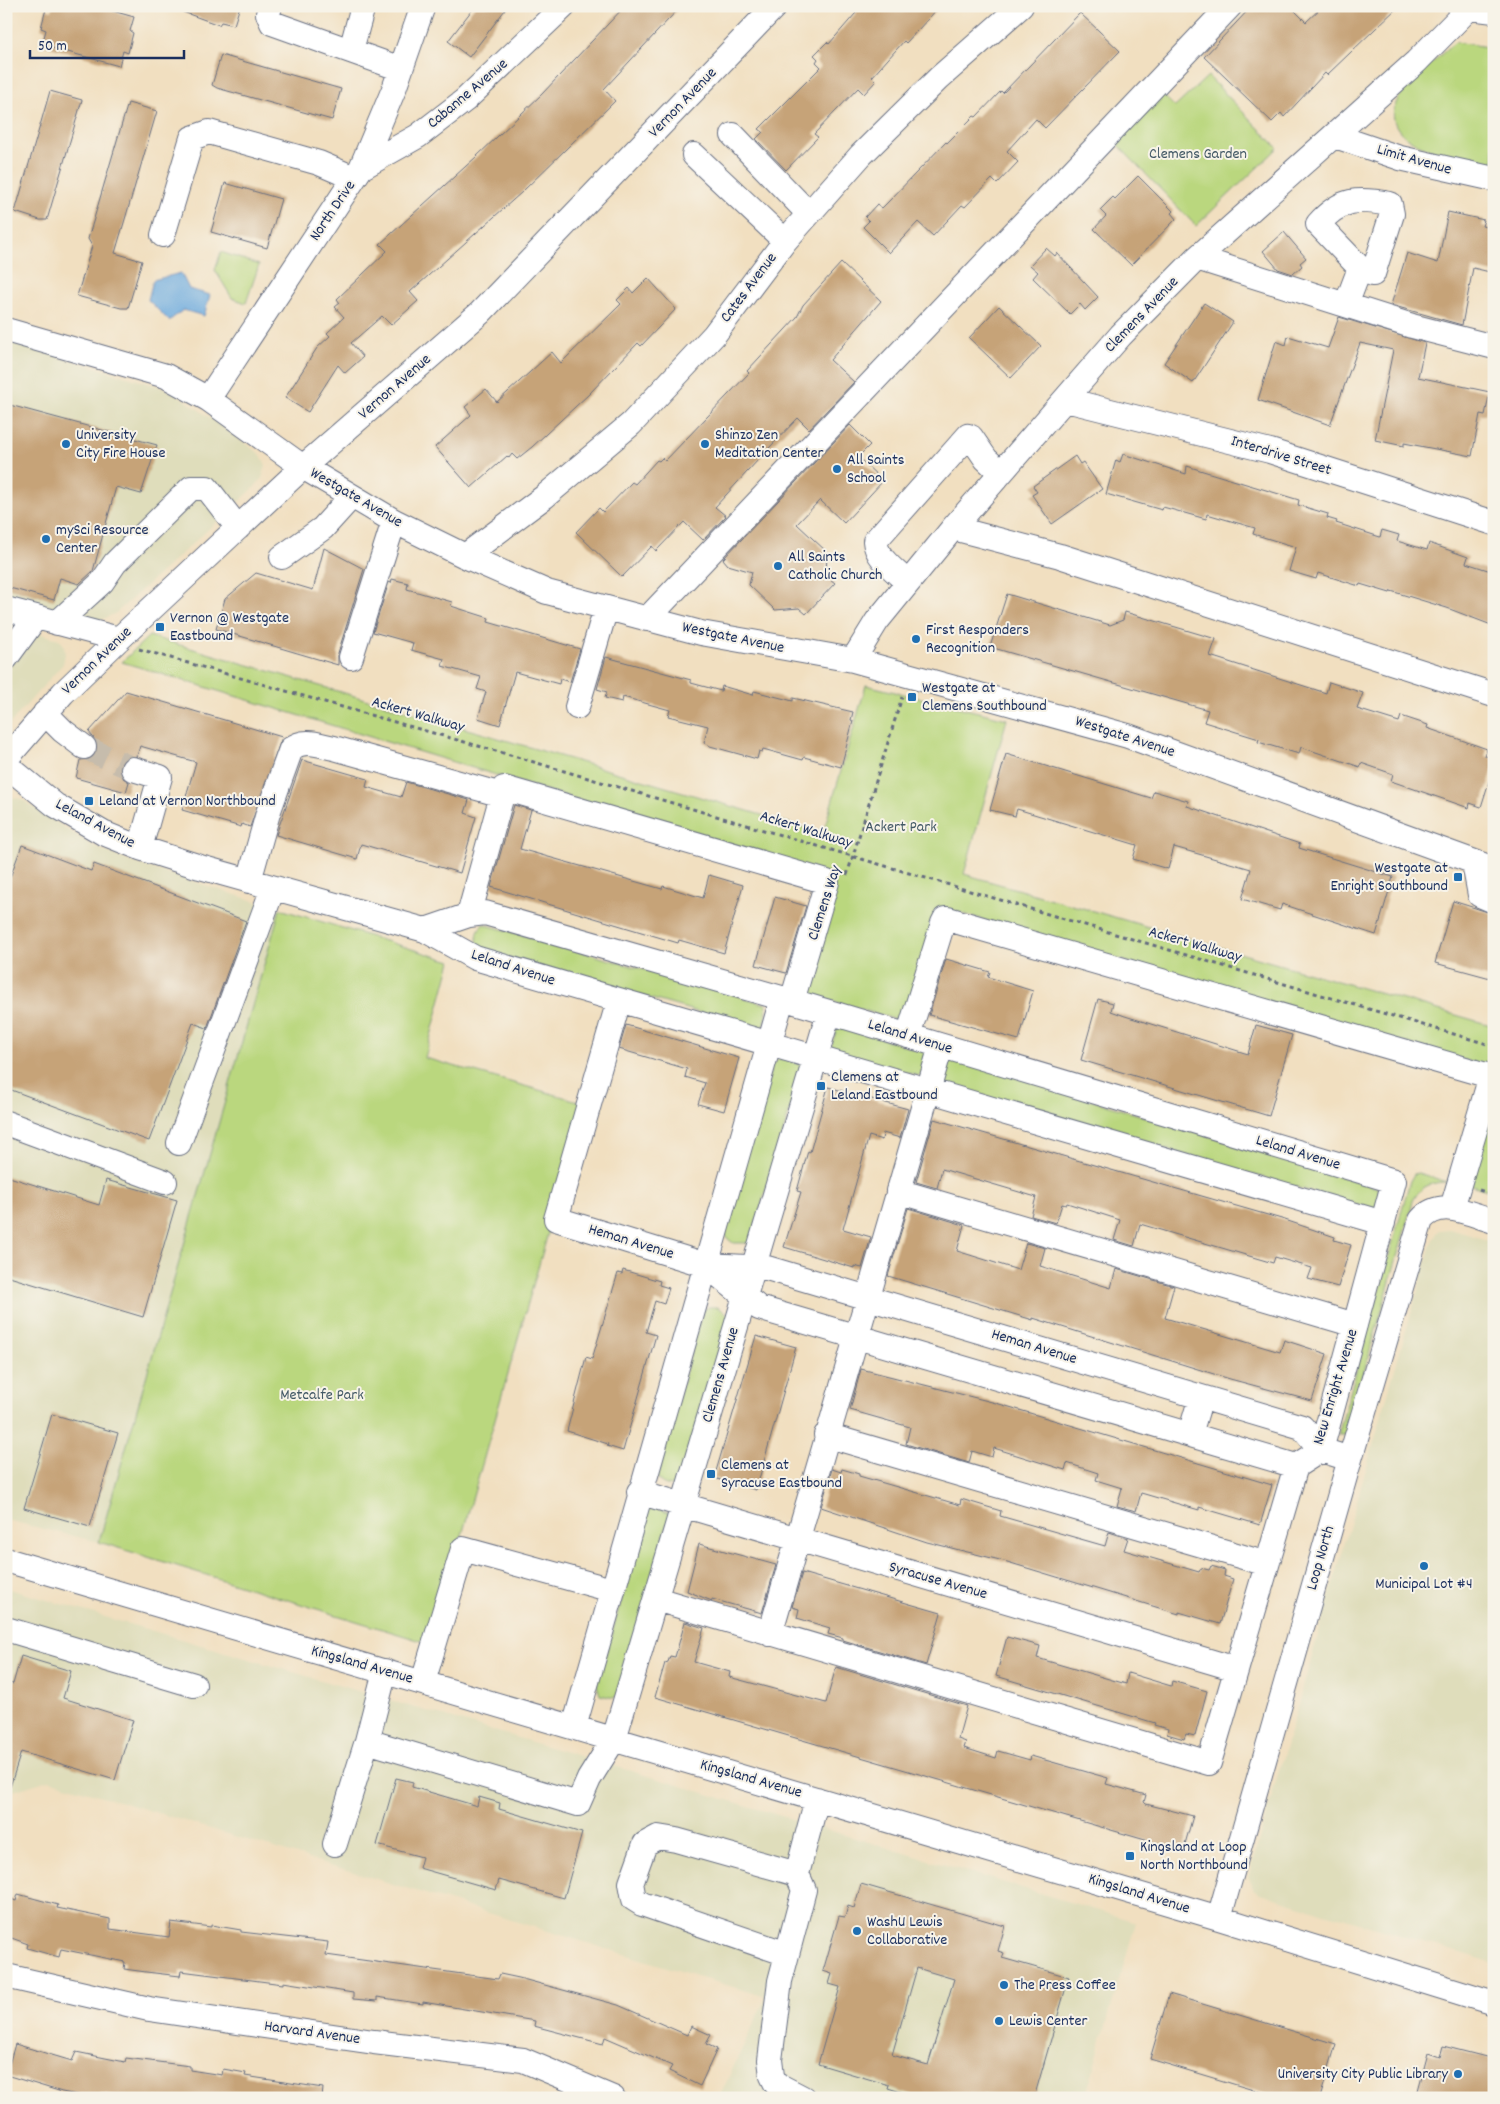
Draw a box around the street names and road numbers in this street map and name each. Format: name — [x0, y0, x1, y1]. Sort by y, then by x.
street label: Cabanne Avenue — [423, 53, 513, 135]
street label: Vernon Avenue — [643, 63, 723, 143]
street label: Limit Avenue — [1374, 138, 1454, 182]
street label: North Drive — [304, 176, 362, 246]
street label: Cates Avenue — [715, 248, 783, 328]
street label: Clemens Avenue — [1100, 272, 1184, 358]
street label: Vernon Avenue — [353, 349, 437, 425]
street label: Interdrive Street — [1228, 430, 1334, 482]
street label: Westgate Avenue — [305, 462, 407, 534]
street label: Westgate Avenue — [680, 616, 786, 660]
street label: Vernon Avenue — [57, 621, 137, 701]
street label: Ackert Walkway — [369, 691, 468, 739]
street label: Westgate Avenue — [1072, 710, 1178, 764]
street label: Leland Avenue — [51, 793, 139, 855]
street label: Ackert Walkway — [757, 805, 856, 855]
street label: Clemens Way — [802, 862, 848, 944]
street label: Ackert Walkway — [1146, 921, 1245, 969]
street label: Leland Avenue — [468, 944, 558, 992]
street label: Leland Avenue — [865, 1013, 955, 1061]
street label: Leland Avenue — [1253, 1129, 1343, 1177]
street label: Heman Avenue — [585, 1218, 677, 1266]
street label: Heman Avenue — [988, 1323, 1080, 1371]
street label: Clemens Avenue — [696, 1325, 746, 1425]
street label: New Enright Avenue — [1307, 1326, 1365, 1448]
street label: Loop North — [1301, 1523, 1341, 1593]
street label: Syracuse Avenue — [886, 1556, 990, 1606]
street label: Kingsland Avenue — [308, 1639, 416, 1691]
street label: Kingsland Avenue — [697, 1753, 805, 1805]
street label: Kingsland Avenue — [1085, 1868, 1193, 1920]
street label: Harvard Avenue — [263, 2015, 361, 2051]

